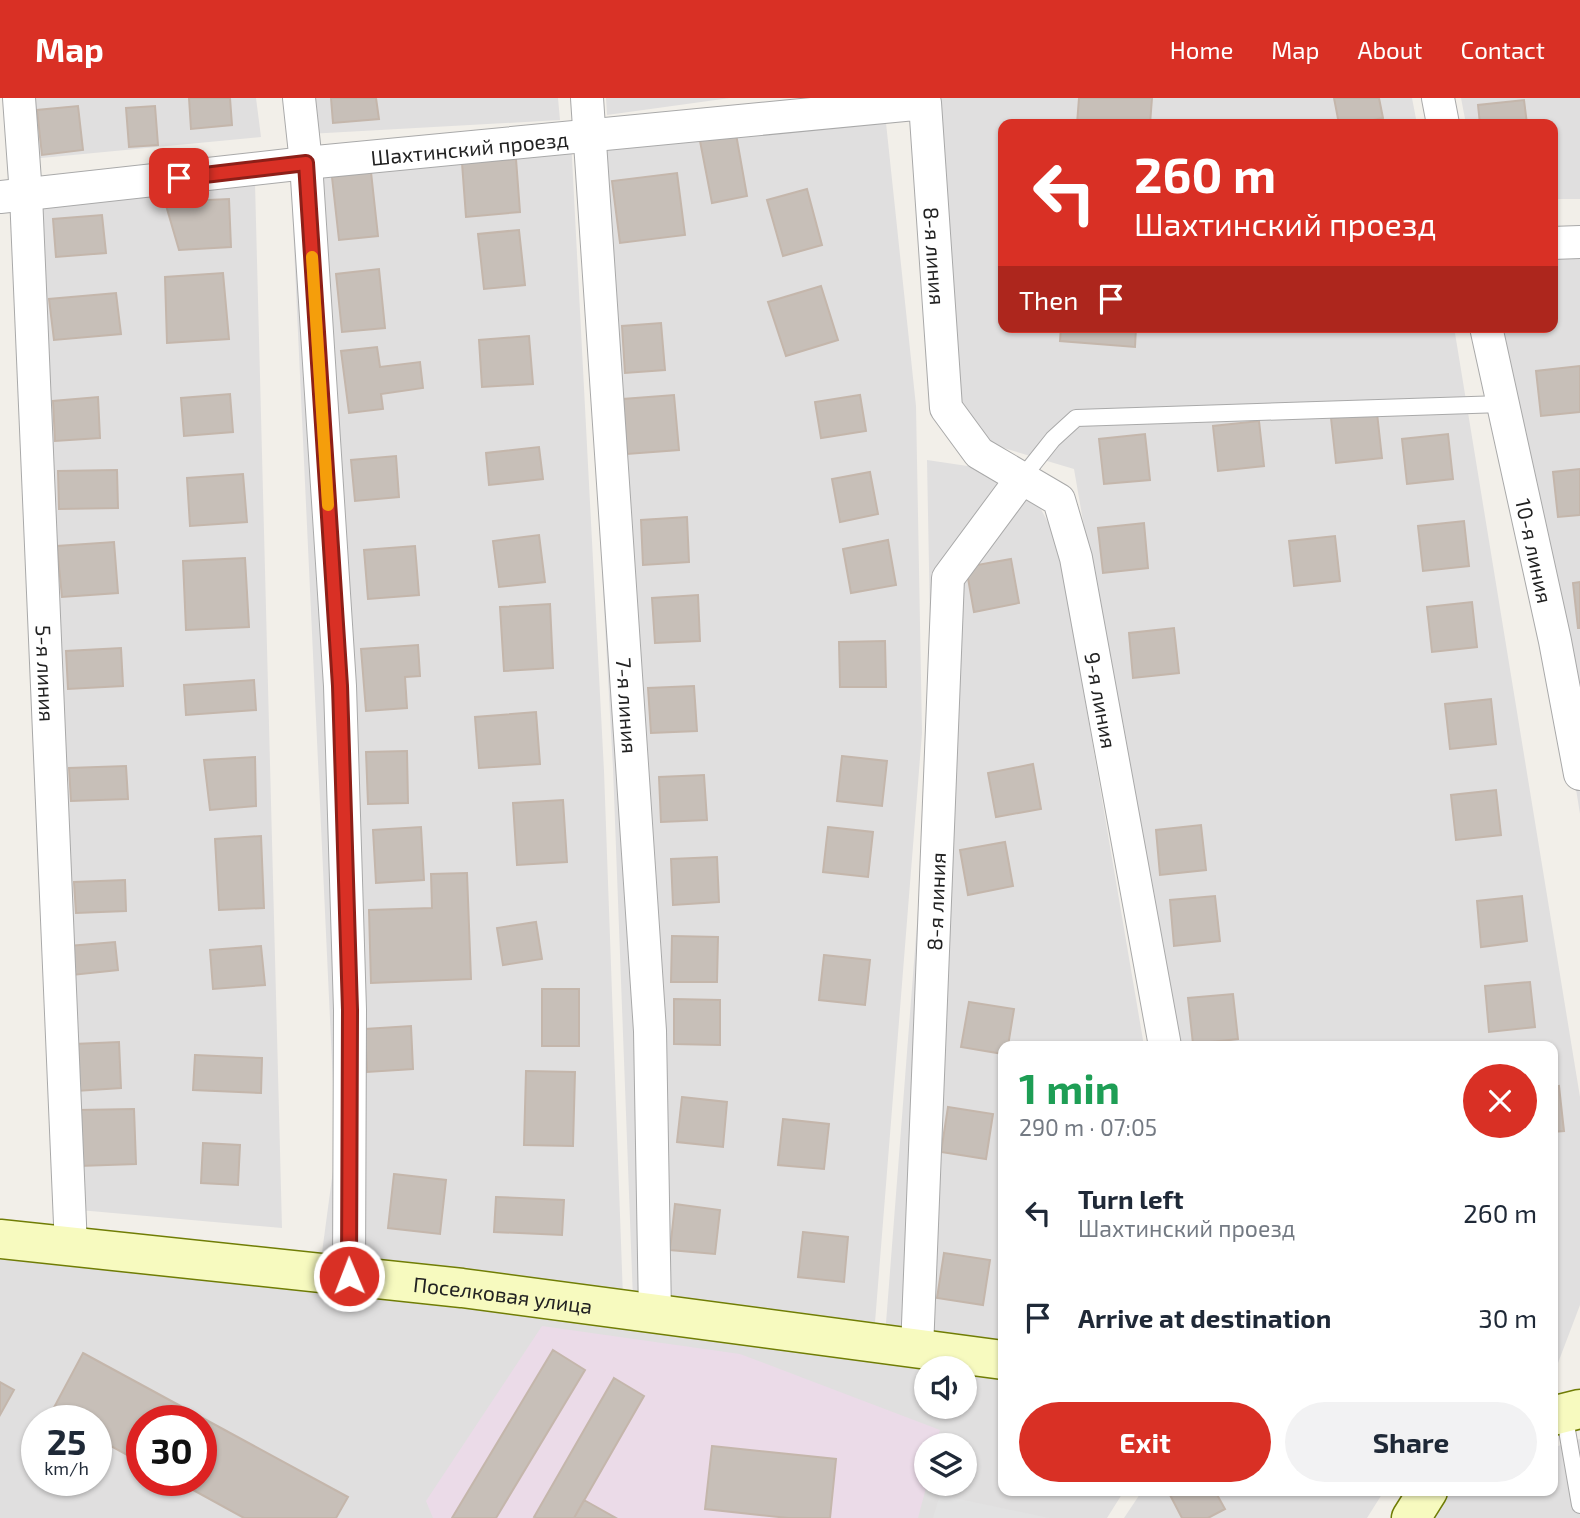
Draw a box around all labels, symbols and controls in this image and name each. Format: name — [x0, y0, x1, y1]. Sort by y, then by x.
text: Map — [35, 29, 104, 69]
text: Home — [1170, 35, 1233, 64]
text: Map — [1271, 35, 1319, 64]
text: About — [1357, 35, 1423, 64]
text: Contact — [1461, 35, 1545, 64]
street label: Шахтинский проезд — [369, 125, 569, 169]
text: 260 m — [1134, 144, 1276, 203]
icon: left — [1019, 147, 1110, 238]
pin — [149, 148, 209, 208]
icon: arrive — [160, 159, 198, 197]
text: Шахтинский проезд — [1134, 204, 1436, 242]
street label: 8-я линия — [920, 206, 951, 306]
icon: arrive — [1092, 280, 1130, 318]
text: Then — [1019, 284, 1078, 315]
street label: 10-я линия — [1511, 496, 1559, 605]
street label: 5-я линия — [32, 624, 61, 722]
street label: 9-я линия — [1081, 650, 1123, 750]
street label: 7-я линия — [612, 657, 644, 754]
street label: 8-я линия — [921, 852, 949, 951]
text: 1 min — [1019, 1062, 1120, 1112]
button: close — [1463, 1064, 1537, 1138]
text: 290 m · 07:05 — [1019, 1113, 1157, 1141]
text: Turn left — [1078, 1183, 1184, 1214]
icon: left — [1019, 1194, 1057, 1232]
text: 260 m — [1463, 1197, 1537, 1228]
text: Шахтинский проезд — [1078, 1214, 1295, 1242]
position arrow — [312, 1239, 386, 1313]
street label: Поселковая улица — [412, 1270, 594, 1318]
icon: arrive — [1019, 1299, 1057, 1337]
text: Arrive at destination — [1078, 1302, 1331, 1333]
text: 30 m — [1478, 1302, 1537, 1333]
map controls — [914, 1356, 977, 1496]
button: sound — [914, 1356, 977, 1419]
button: Exit — [1019, 1402, 1271, 1482]
button: Share — [1285, 1402, 1537, 1482]
speed limit sign: 30 — [126, 1405, 217, 1496]
text: 25 — [47, 1420, 86, 1462]
button: layers — [914, 1433, 977, 1496]
text: km/h — [44, 1457, 89, 1479]

